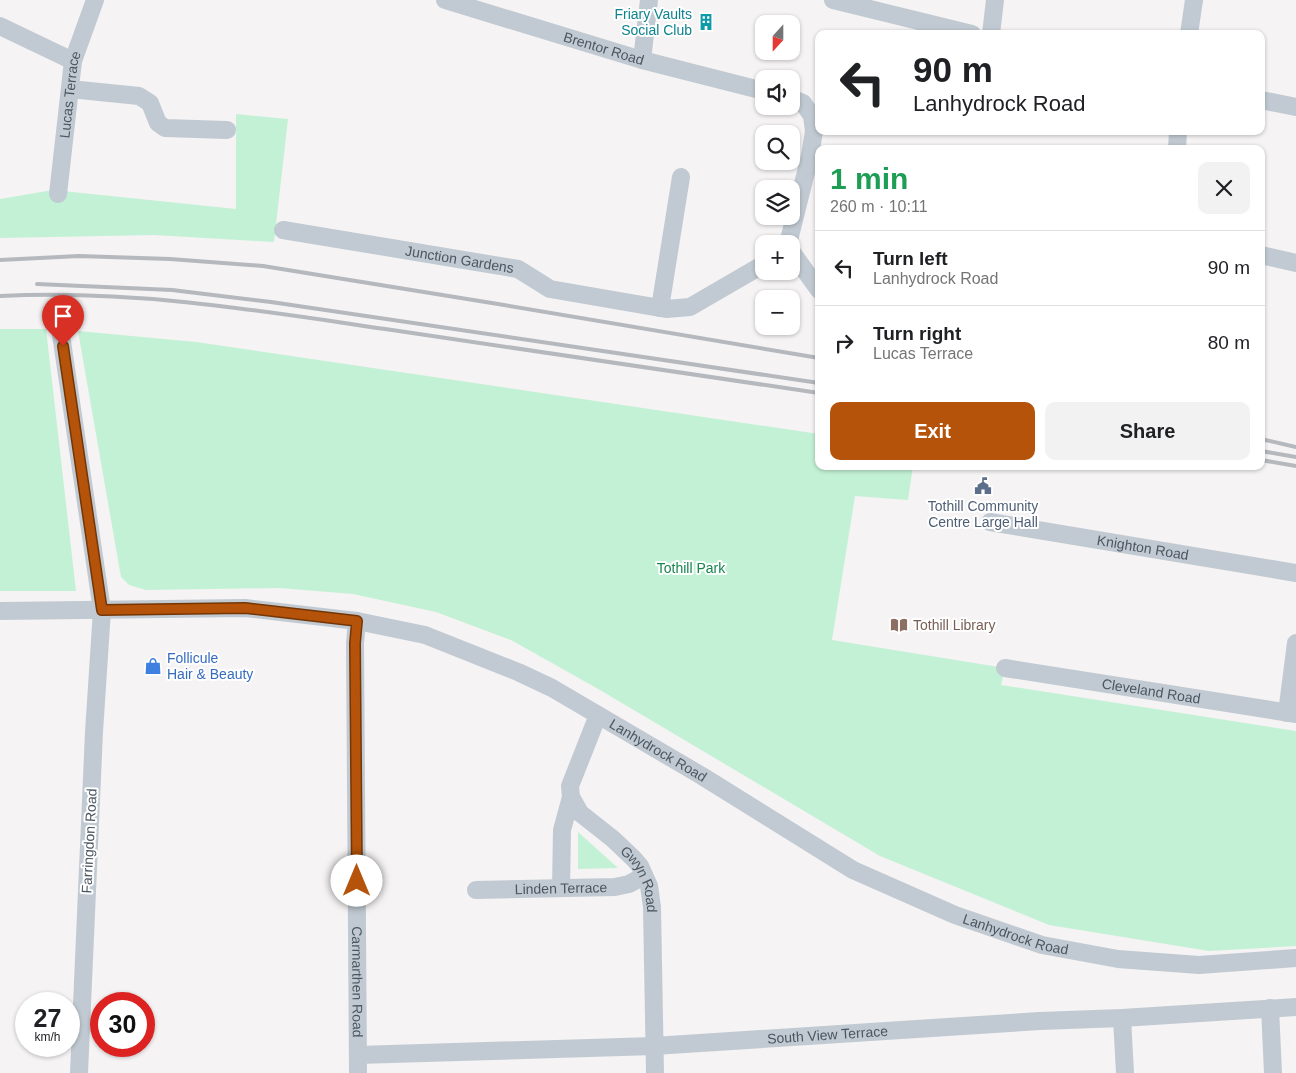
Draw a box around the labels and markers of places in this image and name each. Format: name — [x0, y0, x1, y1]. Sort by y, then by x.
place label: Friary Vaults Social Club — [614, 6, 692, 38]
building icon: Friary Vaults Social Club — [696, 12, 716, 32]
pin — [42, 295, 84, 346]
public building icon: Tothill Community Centre Large Hall — [973, 476, 993, 496]
place label: Tothill Community Centre Large Hall — [928, 498, 1038, 530]
library icon: Tothill Library — [889, 615, 909, 635]
place label: Tothill Library — [913, 617, 995, 633]
place label: Follicule Hair & Beauty — [167, 650, 253, 682]
shop icon: Follicule Hair & Beauty — [143, 656, 163, 676]

